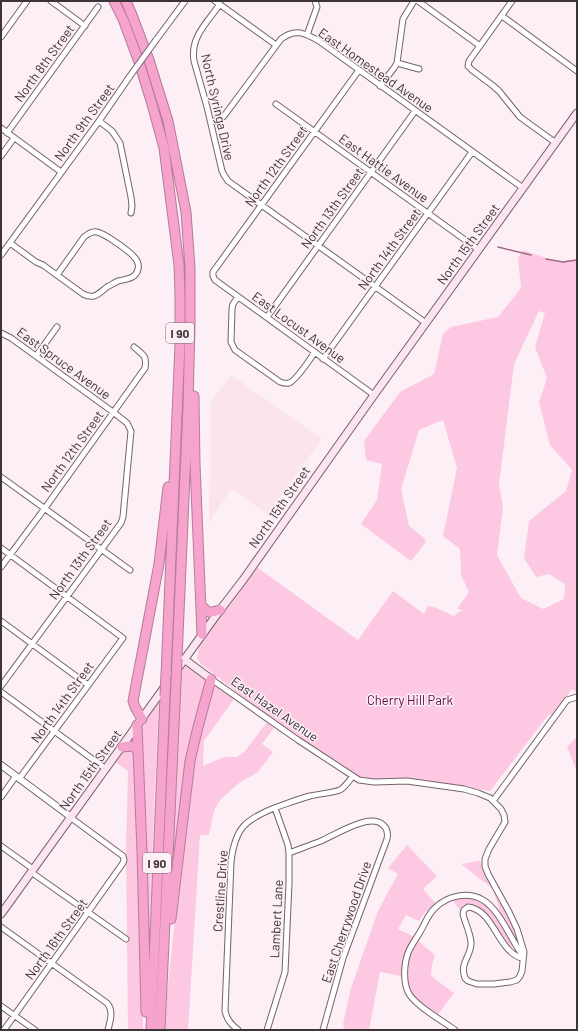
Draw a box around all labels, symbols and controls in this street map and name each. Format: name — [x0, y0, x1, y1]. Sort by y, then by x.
street label: North 8th Street — [11, 21, 77, 105]
street label: East Homestead Avenue — [316, 24, 437, 116]
street label: North Syringa Drive — [198, 52, 238, 162]
street label: North 9th Street — [51, 80, 117, 164]
street label: North 12th Street — [241, 122, 311, 210]
street label: East Hattie Avenue — [336, 130, 432, 206]
street label: North 13th Street — [297, 164, 367, 252]
street label: North 15th Street — [433, 200, 503, 288]
street label: North 14th Street — [354, 205, 424, 293]
street label: East Locust Avenue — [249, 288, 349, 366]
road number: I 90 — [166, 323, 194, 343]
street label: East Spruce Avenue — [14, 324, 114, 402]
street label: North 12th Street — [37, 407, 107, 495]
street label: North 15th Street — [245, 463, 313, 551]
street label: North 13th Street — [45, 515, 115, 603]
street label: North 14th Street — [27, 658, 97, 746]
street label: East Hazel Avenue — [228, 673, 322, 745]
park label: Cherry Hill Park — [367, 692, 454, 708]
street label: North 15th Street — [55, 726, 125, 814]
street label: Crestline Drive — [209, 849, 231, 932]
road number: I 90 — [143, 853, 171, 873]
street label: East Cherrywood Drive — [318, 859, 374, 985]
street label: Lambert Lane — [266, 879, 286, 959]
street label: North 16th Street — [21, 895, 91, 983]

